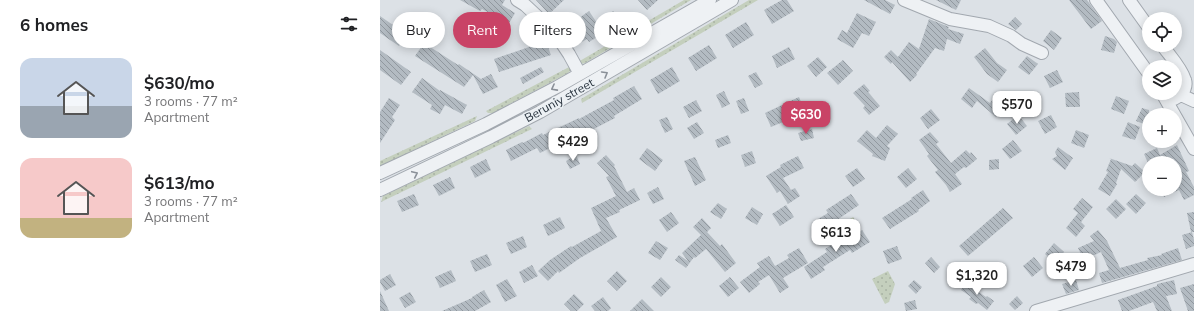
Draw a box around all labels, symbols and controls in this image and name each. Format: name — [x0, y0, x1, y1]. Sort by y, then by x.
chip: Buy — [392, 12, 445, 48]
chip: Rent — [453, 12, 511, 48]
chip: Filters — [519, 12, 586, 48]
chip: New — [594, 12, 652, 48]
map controls — [1142, 12, 1182, 196]
button: locate — [1142, 12, 1182, 52]
icon: filters — [338, 13, 360, 35]
text: 6 homes — [20, 14, 88, 35]
button: layers — [1142, 60, 1182, 100]
text: $630/mo — [144, 72, 215, 93]
one-way arrow — [601, 72, 608, 79]
icon: home — [52, 74, 100, 122]
street label: Beruniy street — [522, 75, 596, 125]
one-way arrow — [551, 83, 559, 91]
pin: $570 — [993, 91, 1041, 125]
text: 3 rooms · 77 m² — [144, 93, 238, 109]
text: $570 — [1001, 96, 1033, 112]
pin: $630 — [782, 101, 830, 135]
text: $630 — [790, 106, 822, 122]
button: + — [1142, 108, 1182, 148]
text: Apartment — [144, 109, 209, 125]
pin: $429 — [549, 128, 597, 162]
text: $429 — [557, 133, 589, 149]
button: − — [1142, 156, 1182, 196]
one-way arrow — [411, 171, 419, 179]
text: $613/mo — [144, 172, 215, 193]
icon: home — [52, 174, 100, 222]
text: 3 rooms · 77 m² — [144, 193, 238, 209]
text: Apartment — [144, 209, 209, 225]
pin: $613 — [812, 219, 860, 253]
text: $613 — [820, 224, 852, 240]
pin: $479 — [1047, 253, 1095, 287]
text: $479 — [1055, 258, 1087, 274]
pin: $1,320 — [944, 262, 1010, 296]
text: $1,320 — [956, 267, 998, 283]

